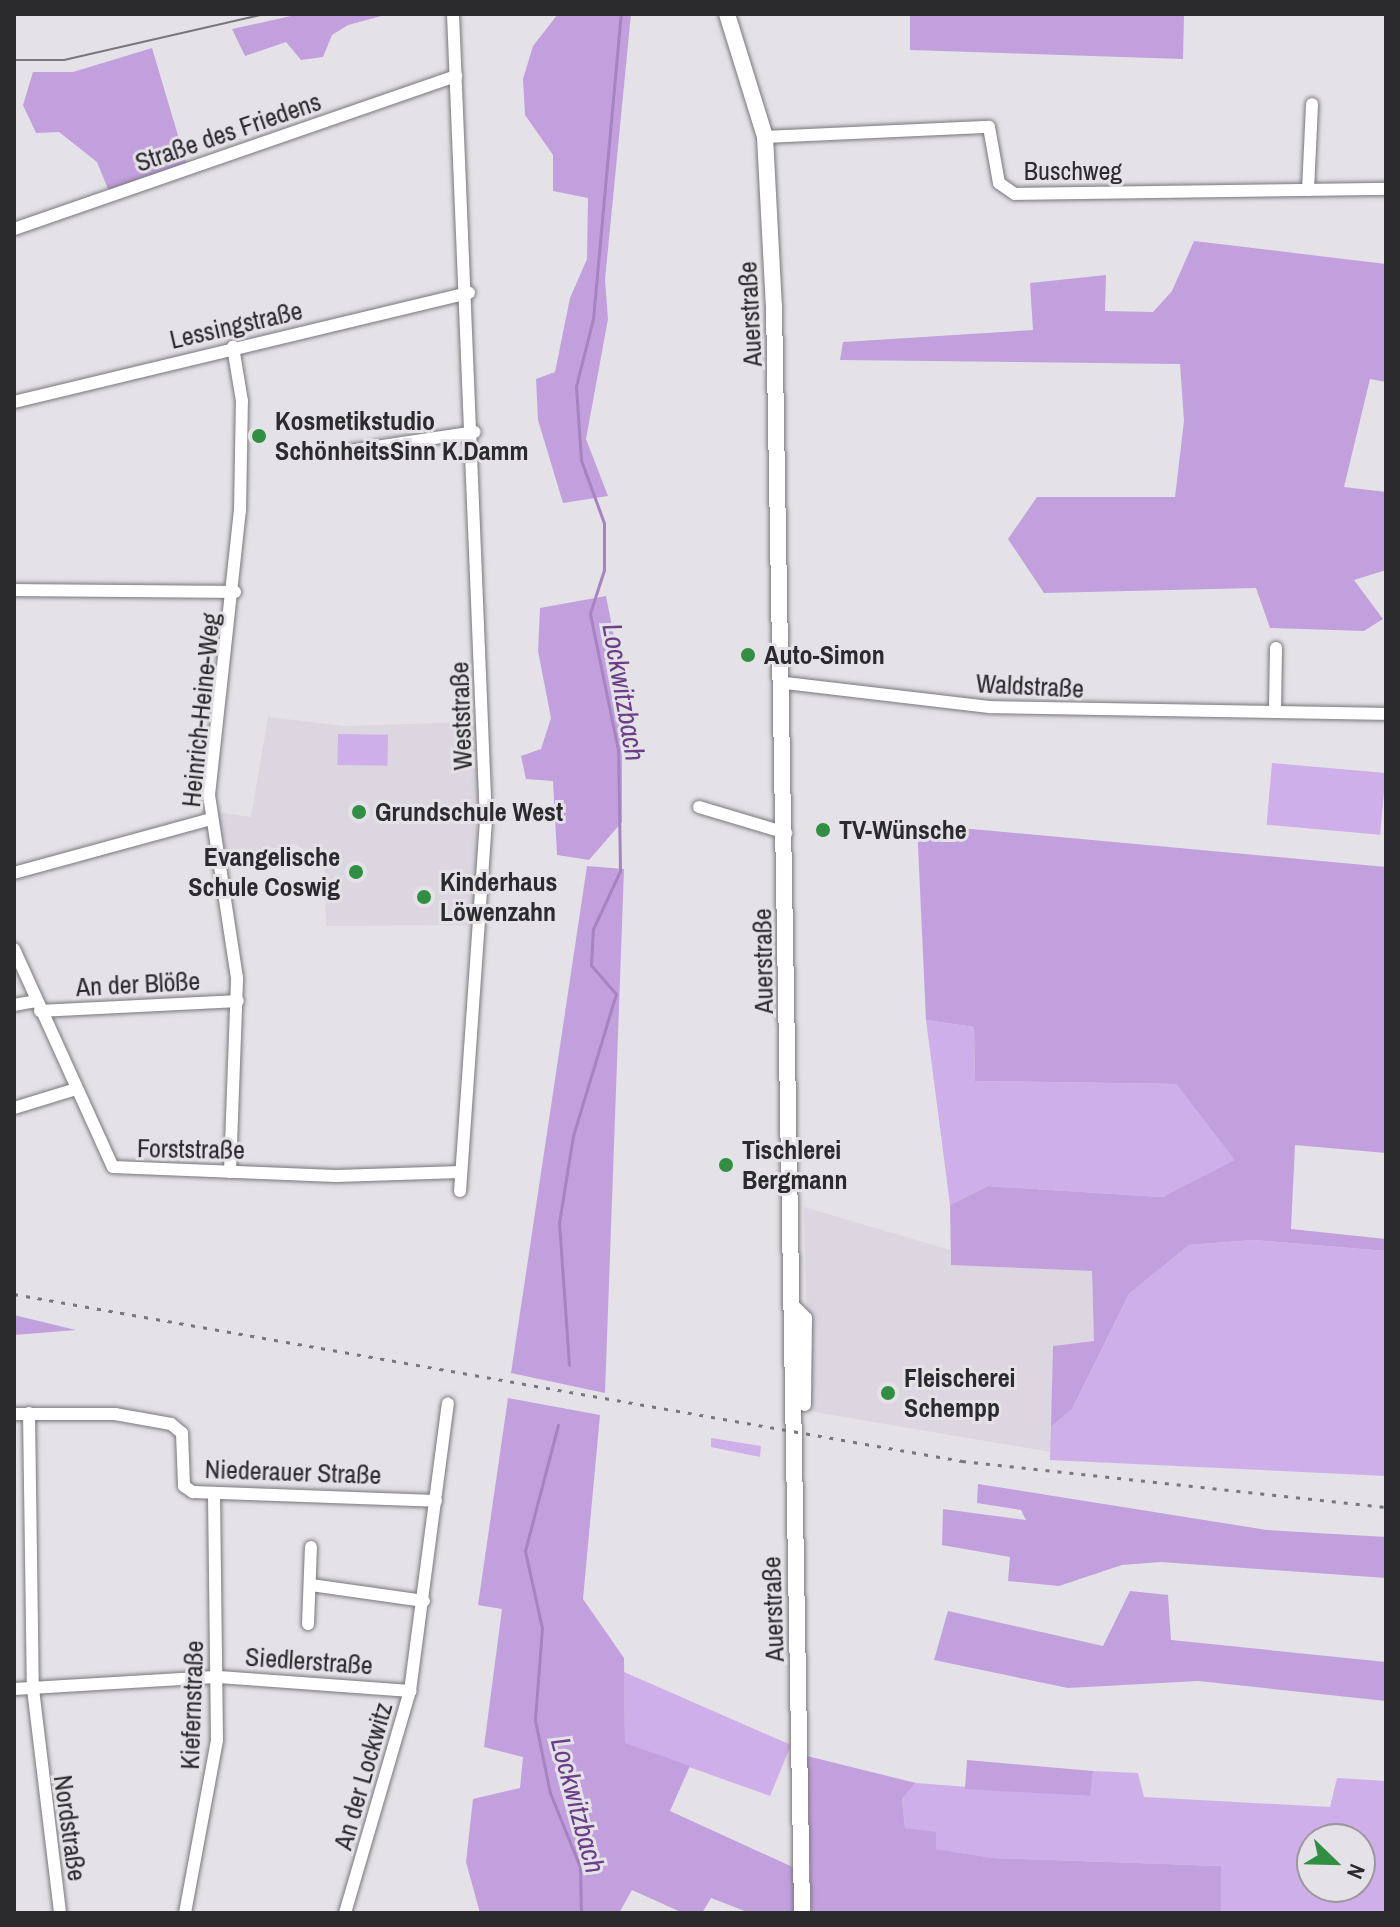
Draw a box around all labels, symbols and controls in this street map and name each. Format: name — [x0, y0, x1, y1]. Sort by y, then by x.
street label: Straße des Friedens — [131, 86, 325, 178]
street label: Buschweg — [1024, 155, 1122, 187]
street label: Auerstraße — [732, 261, 768, 367]
street label: Lessingstraße — [167, 295, 305, 355]
place label: Kosmetikstudio SchönheitsSinn K.Damm — [275, 405, 529, 466]
marker: Kosmetikstudio SchönheitsSinn K.Damm — [250, 427, 268, 445]
street label: Heinrich-Heine-Weg — [175, 611, 227, 809]
water label: Lockwitzbach — [595, 621, 653, 763]
place label: Auto-Simon — [764, 639, 885, 671]
marker: Auto-Simon — [739, 646, 757, 664]
street label: Weststraße — [444, 661, 478, 771]
street label: Waldstraße — [975, 668, 1085, 704]
place label: Grundschule West — [375, 796, 563, 828]
marker: Grundschule West — [350, 803, 368, 821]
place label: TV-Wünsche — [839, 814, 967, 846]
marker: TV-Wünsche — [814, 821, 832, 839]
place label: Evangelische Schule Coswig — [188, 841, 340, 902]
marker: Evangelische Schule Coswig — [347, 863, 365, 881]
place label: Kinderhaus Löwenzahn — [440, 866, 557, 928]
marker: Kinderhaus Löwenzahn — [415, 888, 433, 906]
street label: Auerstraße — [746, 908, 780, 1014]
street label: An der Blöße — [75, 965, 201, 1003]
street label: Forststraße — [137, 1132, 245, 1166]
place label: Tischlerei Bergmann — [742, 1134, 847, 1196]
marker: Tischlerei Bergmann — [717, 1156, 735, 1174]
place label: Fleischerei Schempp — [904, 1362, 1015, 1424]
marker: Fleischerei Schempp — [879, 1384, 897, 1402]
street label: Niederauer Straße — [204, 1453, 382, 1491]
street label: Auerstraße — [756, 1556, 790, 1662]
street label: Kiefernstraße — [174, 1640, 210, 1770]
street label: Siedlerstraße — [244, 1641, 374, 1681]
street label: An der Lockwitz — [327, 1699, 399, 1853]
water label: Lockwitzbach — [544, 1733, 612, 1877]
street label: Nordstraße — [47, 1773, 93, 1883]
north arrow — [1296, 1823, 1376, 1903]
text: N — [1340, 1860, 1373, 1883]

